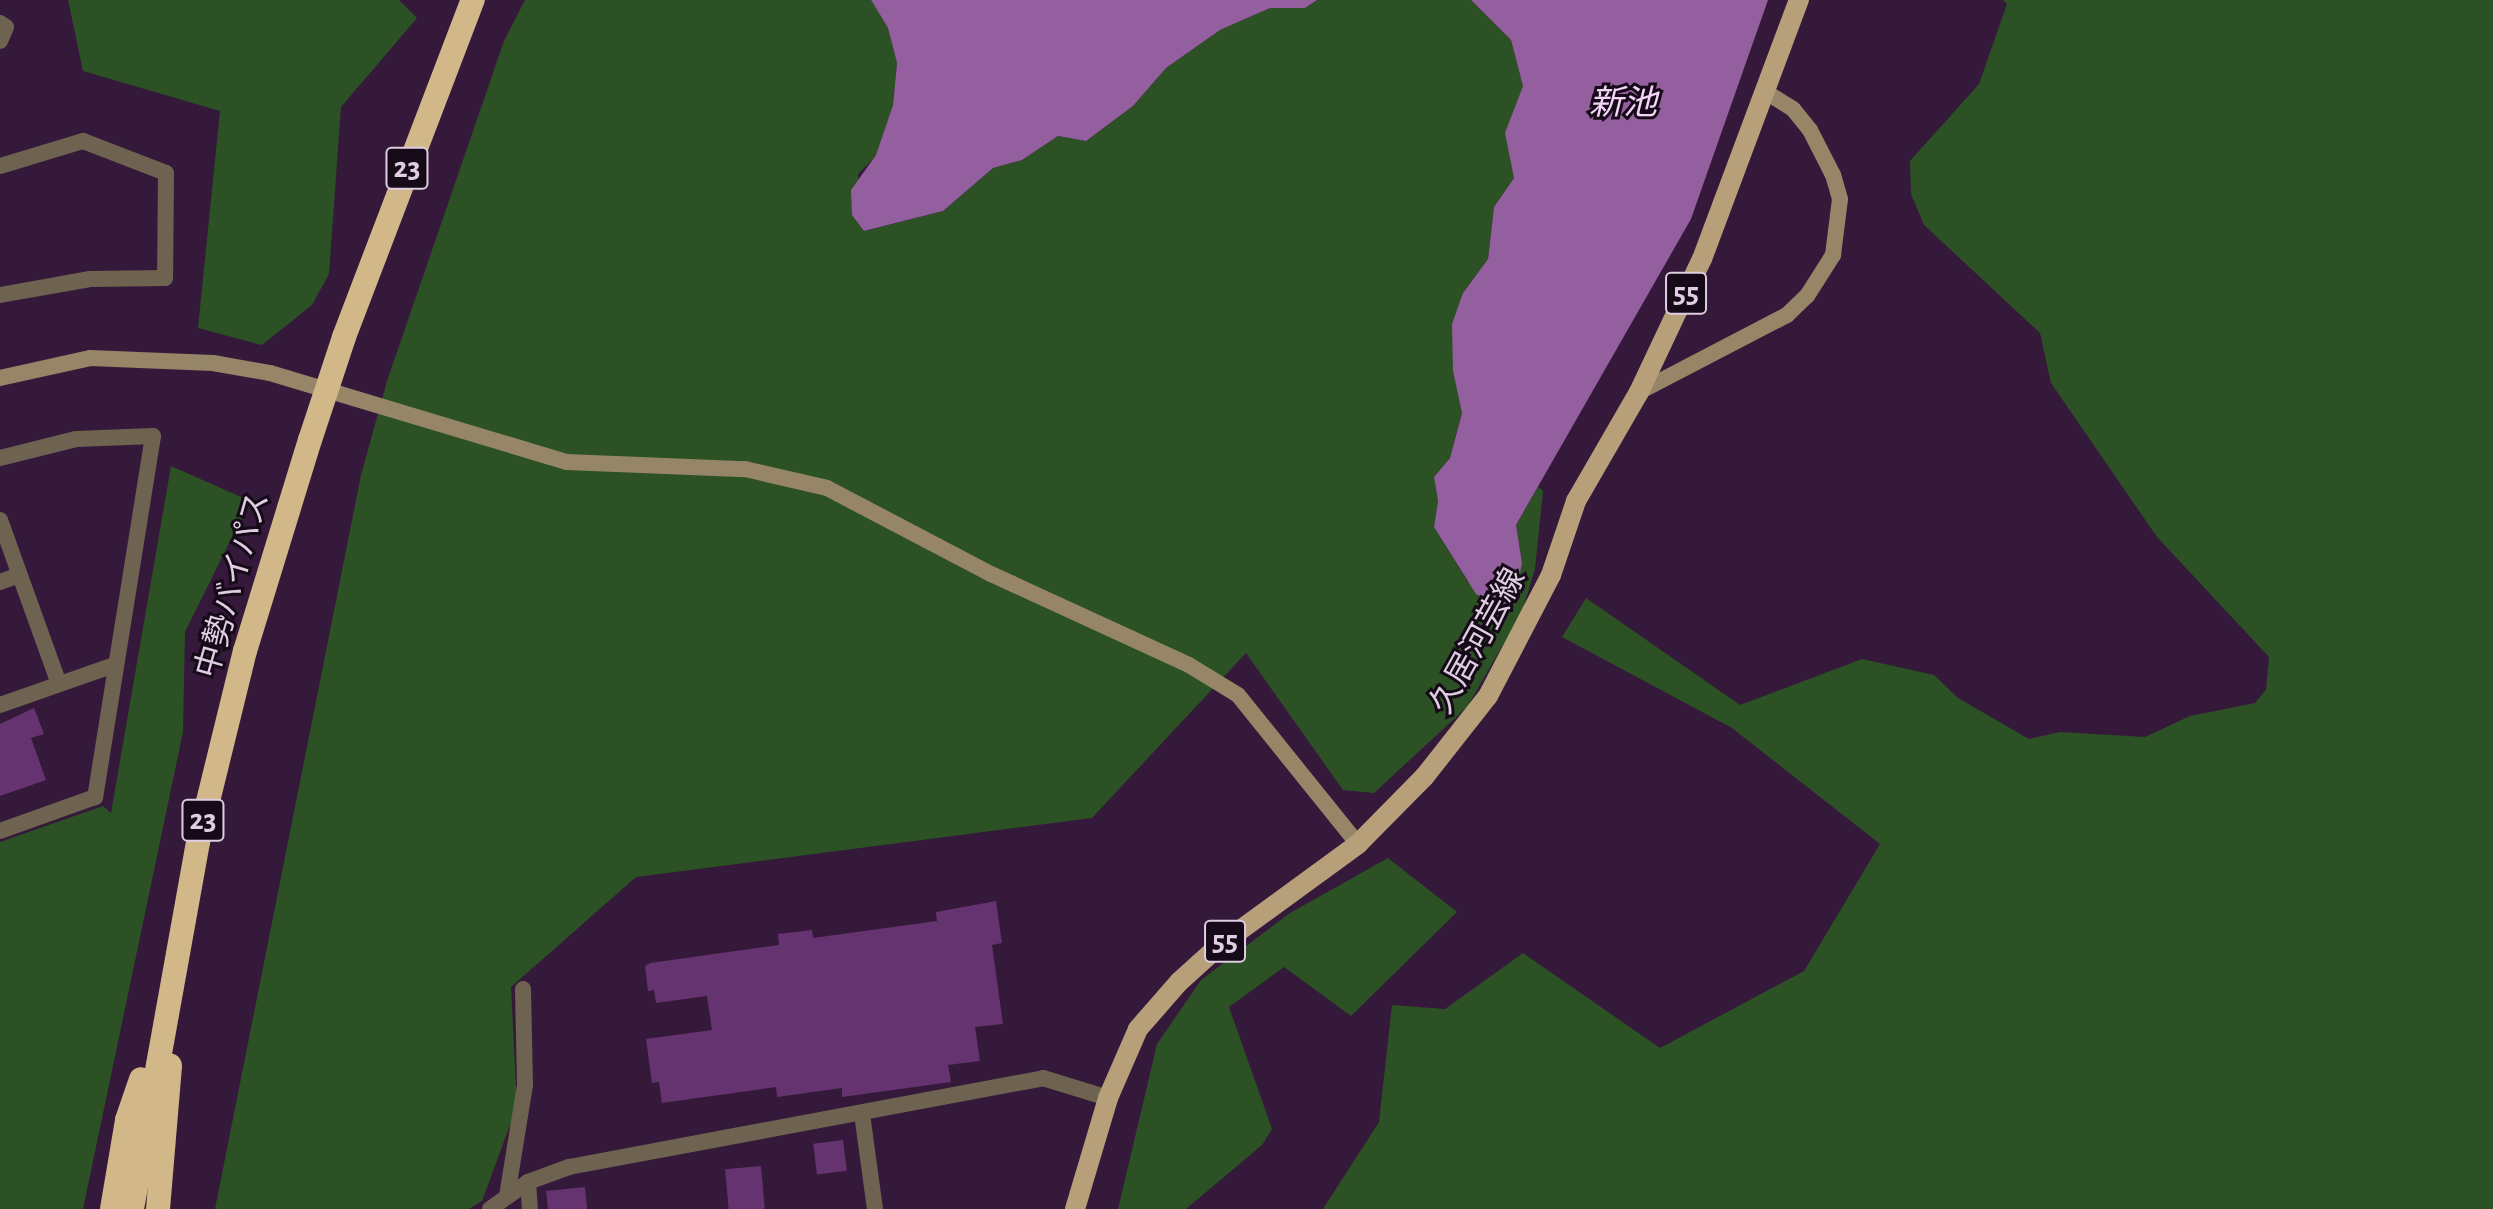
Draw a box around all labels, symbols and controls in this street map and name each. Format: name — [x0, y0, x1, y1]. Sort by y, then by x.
water label: 新池 — [1589, 85, 1657, 125]
road number: 23 — [385, 142, 429, 194]
road number: 55 — [1664, 267, 1708, 319]
street label: 中勢バイパス — [188, 487, 278, 683]
street label: 久居河芸線 — [1422, 562, 1534, 720]
road number: 23 — [181, 794, 225, 846]
road number: 55 — [1203, 915, 1247, 967]

